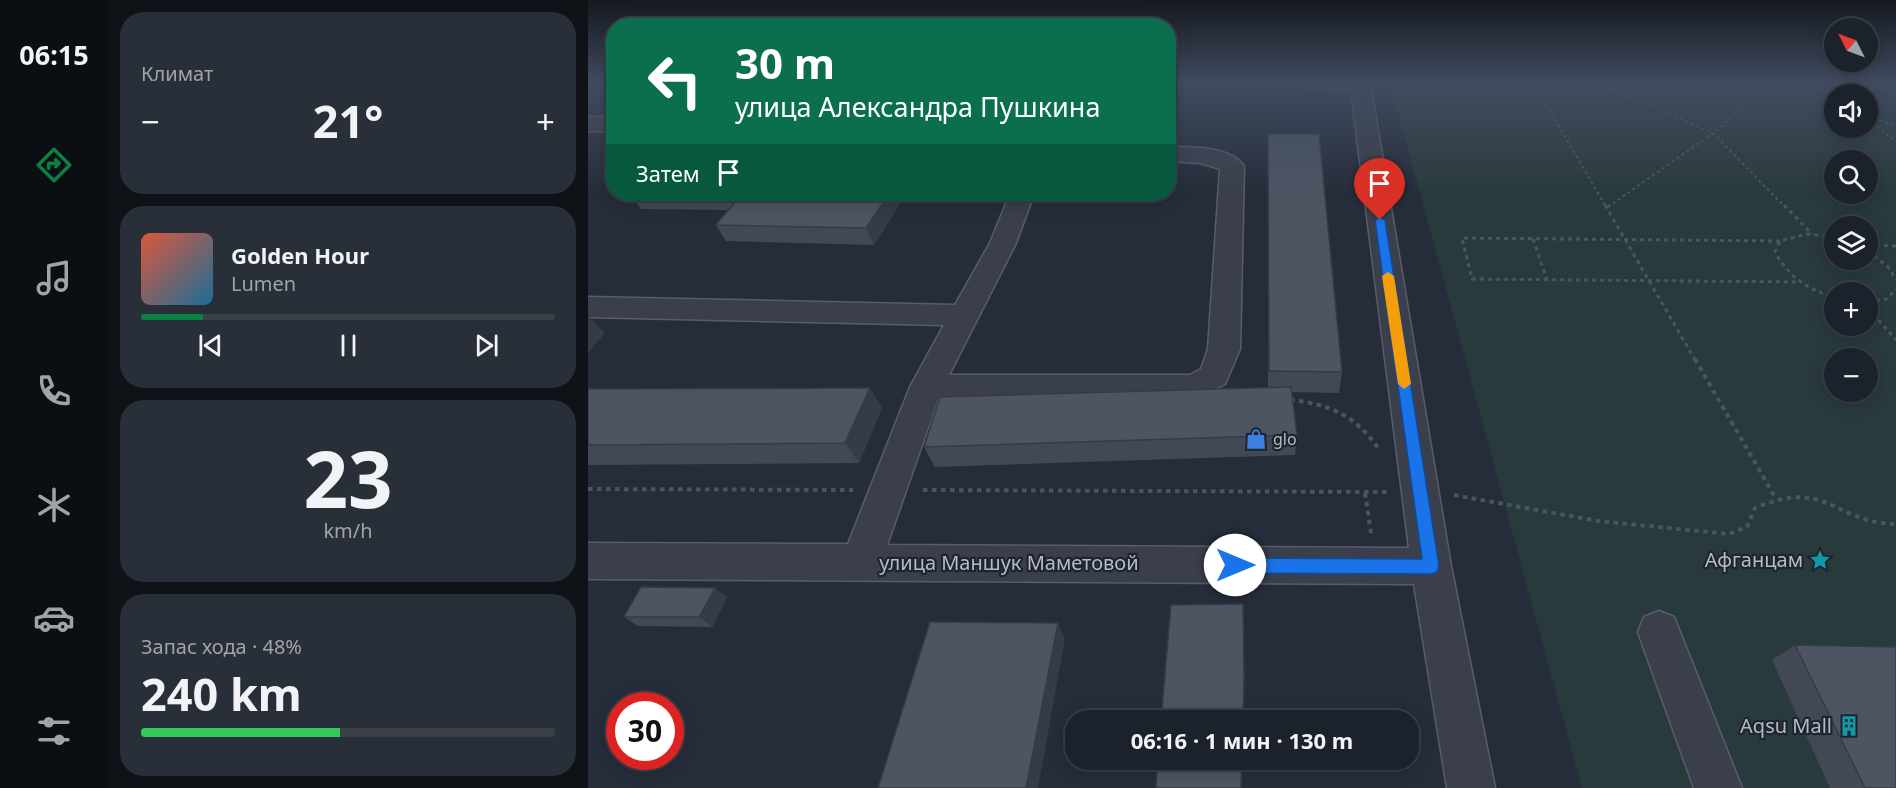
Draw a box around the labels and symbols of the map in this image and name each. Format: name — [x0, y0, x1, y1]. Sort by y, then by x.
north arrow — [1824, 18, 1878, 72]
pin — [1354, 158, 1405, 220]
shop icon: glo — [1244, 427, 1268, 451]
place label: glo — [1273, 428, 1297, 450]
position arrow — [1203, 533, 1267, 597]
place label: Афганцам — [1705, 546, 1803, 573]
place icon: Афганцам — [1808, 548, 1832, 572]
street label: улица Маншук Маметовой — [879, 549, 1139, 576]
speed limit sign: 30 — [606, 692, 684, 770]
place label: Аqsu Mall — [1740, 712, 1832, 739]
building icon: Аqsu Mall — [1837, 714, 1861, 738]

